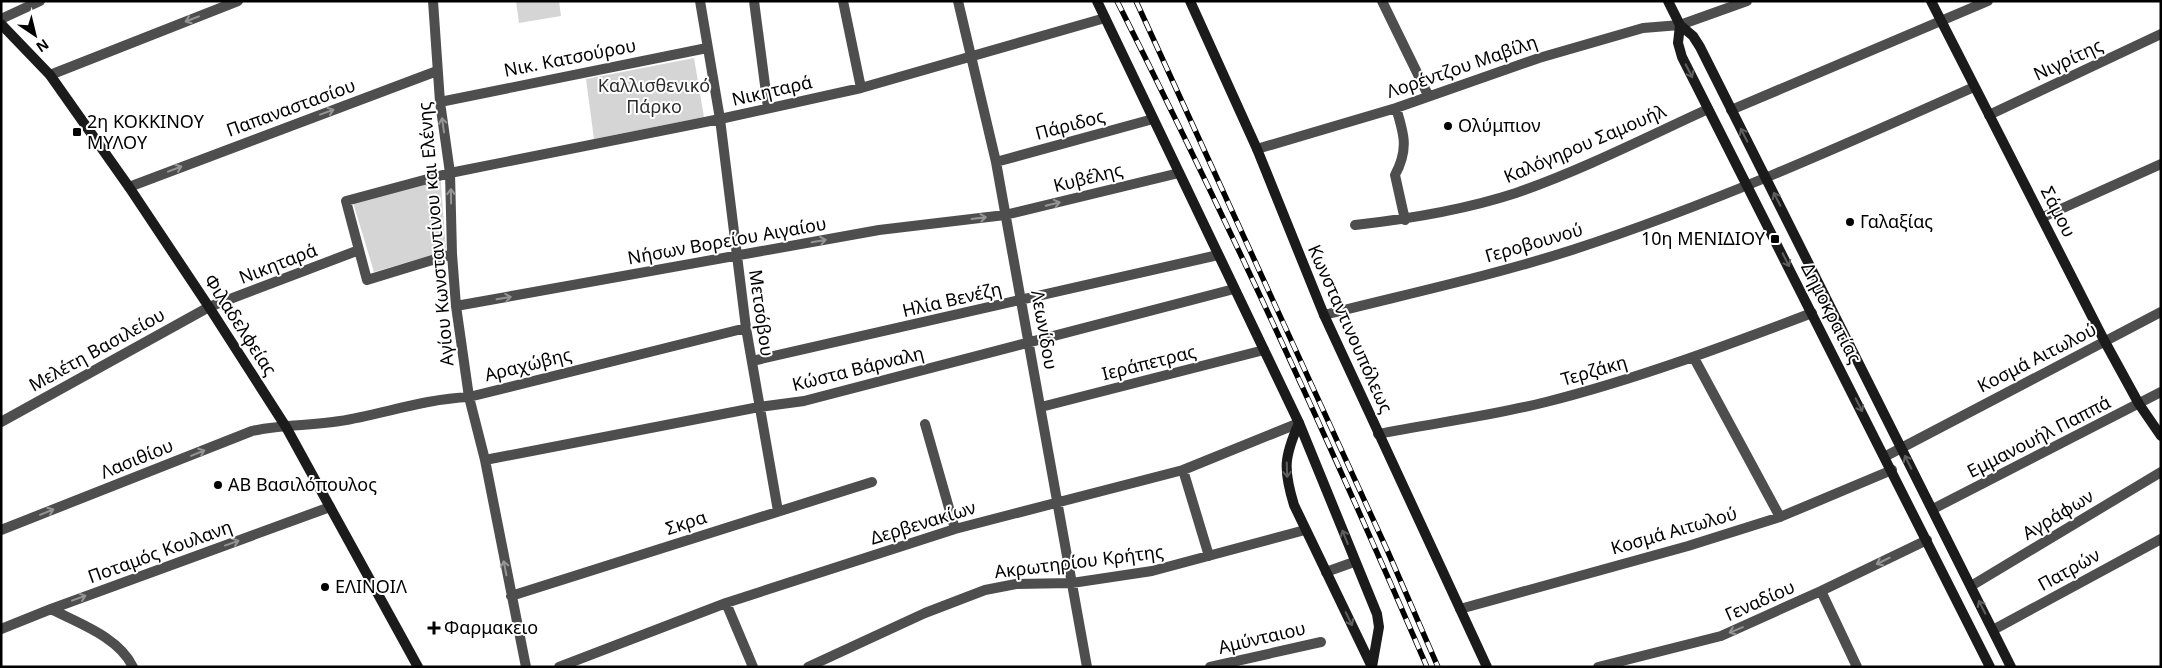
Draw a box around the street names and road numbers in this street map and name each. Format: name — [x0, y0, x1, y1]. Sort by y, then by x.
street label: Λορέντζου Μαβίλη — [1383, 29, 1540, 103]
street label: Νικ. Κατσούρου — [502, 32, 638, 82]
street label: Νιγρίτης — [2029, 33, 2106, 86]
street label: Νικηταρά — [729, 69, 814, 111]
street label: Παπαναστασίου — [223, 73, 359, 142]
street label: Καλόγηρου Σαμουήλ — [1500, 98, 1670, 188]
street label: Αγίου Κωνσταντίνου και Ελένης — [411, 101, 459, 367]
street label: Πάριδος — [1032, 103, 1107, 145]
street label: Κυβέλης — [1051, 157, 1125, 197]
street label: Σάμου — [2036, 182, 2082, 241]
street label: Νήσων Βορείου Αιγαίου — [625, 211, 828, 269]
street label: Γεροβουνού — [1482, 217, 1586, 267]
street label: Νικηταρά — [235, 237, 320, 289]
street label: Κωνσταντινουπόλεως — [1303, 241, 1399, 417]
street label: Δημοκρατίας — [1796, 258, 1868, 367]
street label: Μετσόβου — [744, 268, 780, 358]
street label: Φιλαδελφείας — [199, 269, 283, 380]
street label: Ηλία Βενέζη — [900, 276, 1004, 322]
street label: Λεωνίδου — [1026, 288, 1064, 372]
street label: Μελέτη Βασιλείου — [24, 302, 169, 396]
street label: Κοσμά Αιτωλού — [1973, 317, 2100, 397]
street label: Ιεράπετρας — [1099, 339, 1198, 385]
street label: Κώστα Βάρναλη — [789, 340, 926, 396]
street label: Αραχώβης — [482, 342, 574, 386]
street label: Τερζάκη — [1558, 349, 1630, 391]
street label: Εμμανουήλ Παππά — [1963, 390, 2114, 483]
street label: Λασιθίου — [97, 433, 177, 484]
street label: Αγράφων — [2017, 484, 2098, 545]
street label: Δερβενακίων — [867, 495, 978, 549]
street label: Κοσμά Αιτωλού — [1608, 501, 1740, 560]
street label: Σκρα — [662, 504, 709, 540]
street label: Ποταμός Κουλανη — [84, 514, 235, 588]
street label: Ακρωτηρίου Κρήτης — [993, 539, 1165, 583]
street label: Πατρών — [2033, 542, 2104, 596]
street label: Γεναδίου — [1721, 574, 1798, 626]
street label: Αμύνταιου — [1216, 615, 1308, 659]

